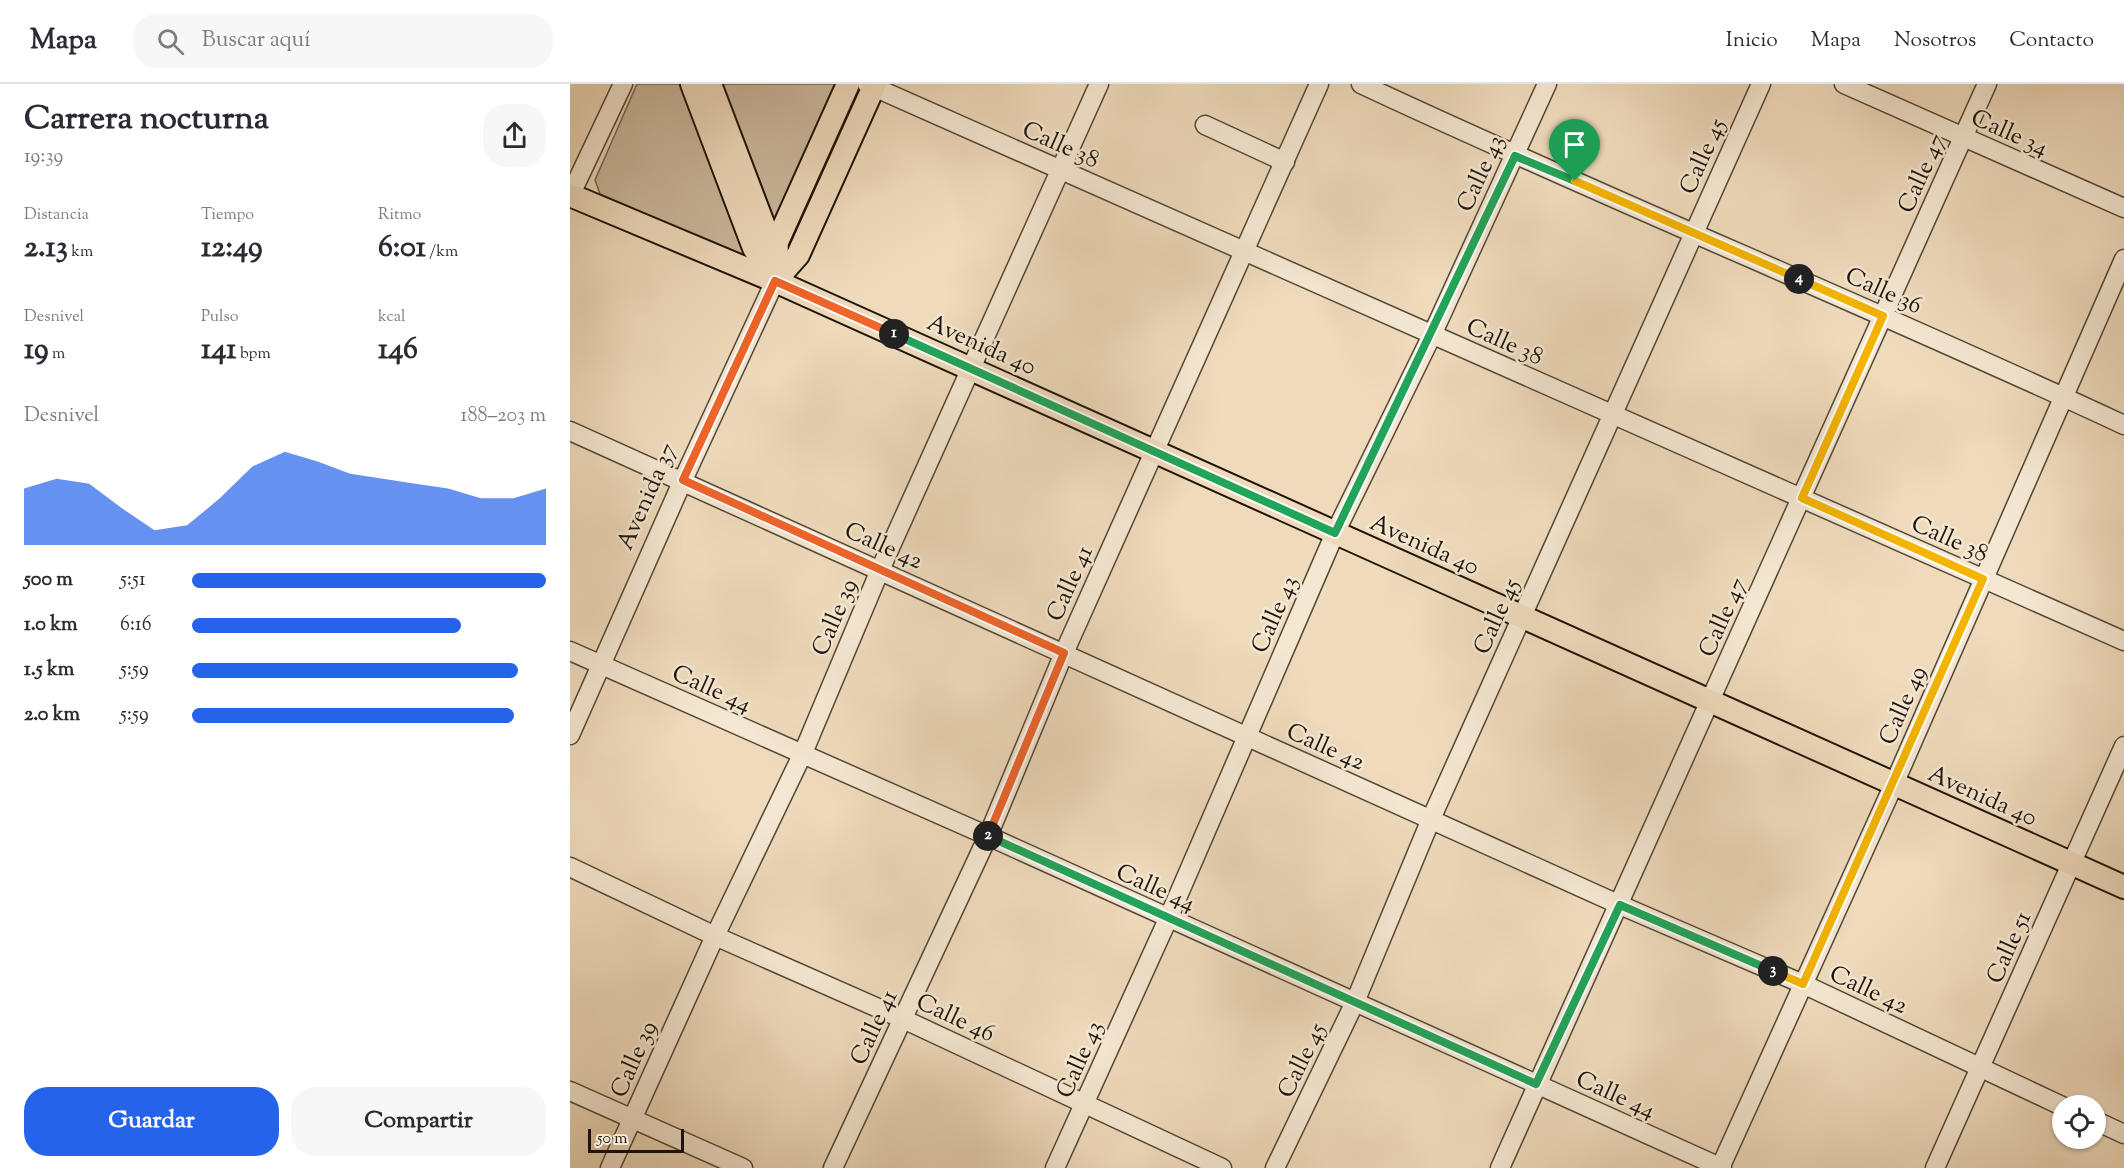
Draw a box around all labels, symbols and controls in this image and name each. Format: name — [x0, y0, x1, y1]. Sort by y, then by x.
search box — [133, 14, 553, 68]
text: Mapa — [30, 21, 97, 61]
icon: search — [154, 25, 187, 58]
text: Buscar aquí — [202, 25, 311, 57]
text: Inicio — [1726, 26, 1778, 56]
text: Mapa — [1811, 26, 1861, 56]
text: Nosotros — [1894, 26, 1976, 56]
text: Contacto — [2009, 26, 2094, 56]
text: Carrera nocturna — [24, 96, 269, 144]
street label: Calle 34 — [1965, 102, 2053, 166]
button: share — [483, 104, 546, 167]
street label: Calle 45 — [1672, 113, 1736, 200]
street label: Calle 38 — [1016, 114, 1104, 178]
pin — [1549, 119, 1600, 181]
icon: arrive — [1558, 128, 1591, 161]
street label: Calle 47 — [1890, 129, 1955, 219]
street label: Calle 43 — [1449, 130, 1514, 218]
text: 19:39 — [24, 143, 63, 172]
text: Distancia — [24, 204, 89, 227]
text: Tiempo — [201, 204, 254, 227]
text: Ritmo — [378, 204, 421, 227]
text: 2.13 — [24, 227, 68, 270]
text: 12:49 — [201, 227, 262, 270]
text: 6:01 — [378, 227, 426, 270]
text: km — [68, 241, 93, 264]
text: /km — [426, 241, 458, 264]
street label: Calle 36 — [1839, 260, 1927, 324]
pin: 4 — [1784, 264, 1814, 294]
text: 4 — [1795, 267, 1803, 290]
text: Desnivel — [24, 306, 84, 329]
text: Pulso — [201, 306, 239, 329]
text: kcal — [378, 306, 406, 329]
street label: Avenida 40 — [921, 307, 1041, 385]
street label: Calle 38 — [1460, 311, 1548, 375]
pin: 1 — [879, 319, 909, 349]
text: 1 — [891, 322, 897, 345]
text: 19 — [24, 329, 48, 372]
text: 141 — [201, 329, 237, 372]
text: 146 — [378, 329, 418, 372]
text: m — [48, 343, 65, 366]
text: bpm — [237, 343, 271, 366]
text: Desnivel — [24, 402, 99, 431]
text: 188–203 m — [461, 402, 546, 431]
street label: Avenida 37 — [609, 438, 686, 556]
street label: Avenida 40 — [1364, 507, 1484, 585]
street label: Calle 38 — [1905, 508, 1993, 572]
street label: Calle 42 — [838, 514, 928, 579]
street label: Calle 41 — [1039, 540, 1103, 627]
text: 500 m — [24, 566, 73, 595]
text: 5:51 — [120, 566, 146, 595]
street label: Calle 43 — [1244, 571, 1308, 659]
street label: Calle 45 — [1466, 573, 1530, 660]
street label: Calle 47 — [1691, 573, 1756, 663]
street label: Calle 39 — [804, 574, 867, 662]
text: 1.0 km — [24, 611, 78, 640]
text: 6:16 — [120, 611, 152, 640]
text: 1.5 km — [24, 656, 74, 685]
text: 5:59 — [120, 656, 149, 685]
street label: Calle 44 — [666, 657, 756, 722]
street label: Calle 49 — [1871, 661, 1936, 751]
text: 2.0 km — [24, 701, 80, 730]
text: 5:59 — [120, 701, 149, 730]
street label: Calle 42 — [1280, 715, 1370, 780]
street label: Avenida 40 — [1922, 758, 2042, 836]
pin: 2 — [973, 821, 1003, 851]
text: 2 — [984, 824, 992, 847]
street label: Calle 44 — [1110, 856, 1200, 921]
street label: Calle 51 — [1979, 906, 2041, 989]
pin: 3 — [1758, 956, 1788, 986]
street label: Calle 42 — [1823, 958, 1913, 1024]
text: 3 — [1770, 959, 1776, 982]
street label: Calle 41 — [843, 985, 907, 1071]
street label: Calle 46 — [910, 986, 1000, 1052]
street label: Calle 39 — [603, 1016, 667, 1104]
street label: Calle 43 — [1049, 1016, 1113, 1104]
street label: Calle 45 — [1270, 1018, 1336, 1104]
street label: Calle 44 — [1570, 1063, 1660, 1128]
button: Guardar — [24, 1087, 279, 1156]
button: Compartir — [291, 1087, 546, 1156]
map controls — [2052, 1095, 2106, 1149]
button: locate — [2052, 1095, 2106, 1149]
scale bar — [588, 1126, 684, 1154]
text: 50 m — [597, 1128, 628, 1151]

